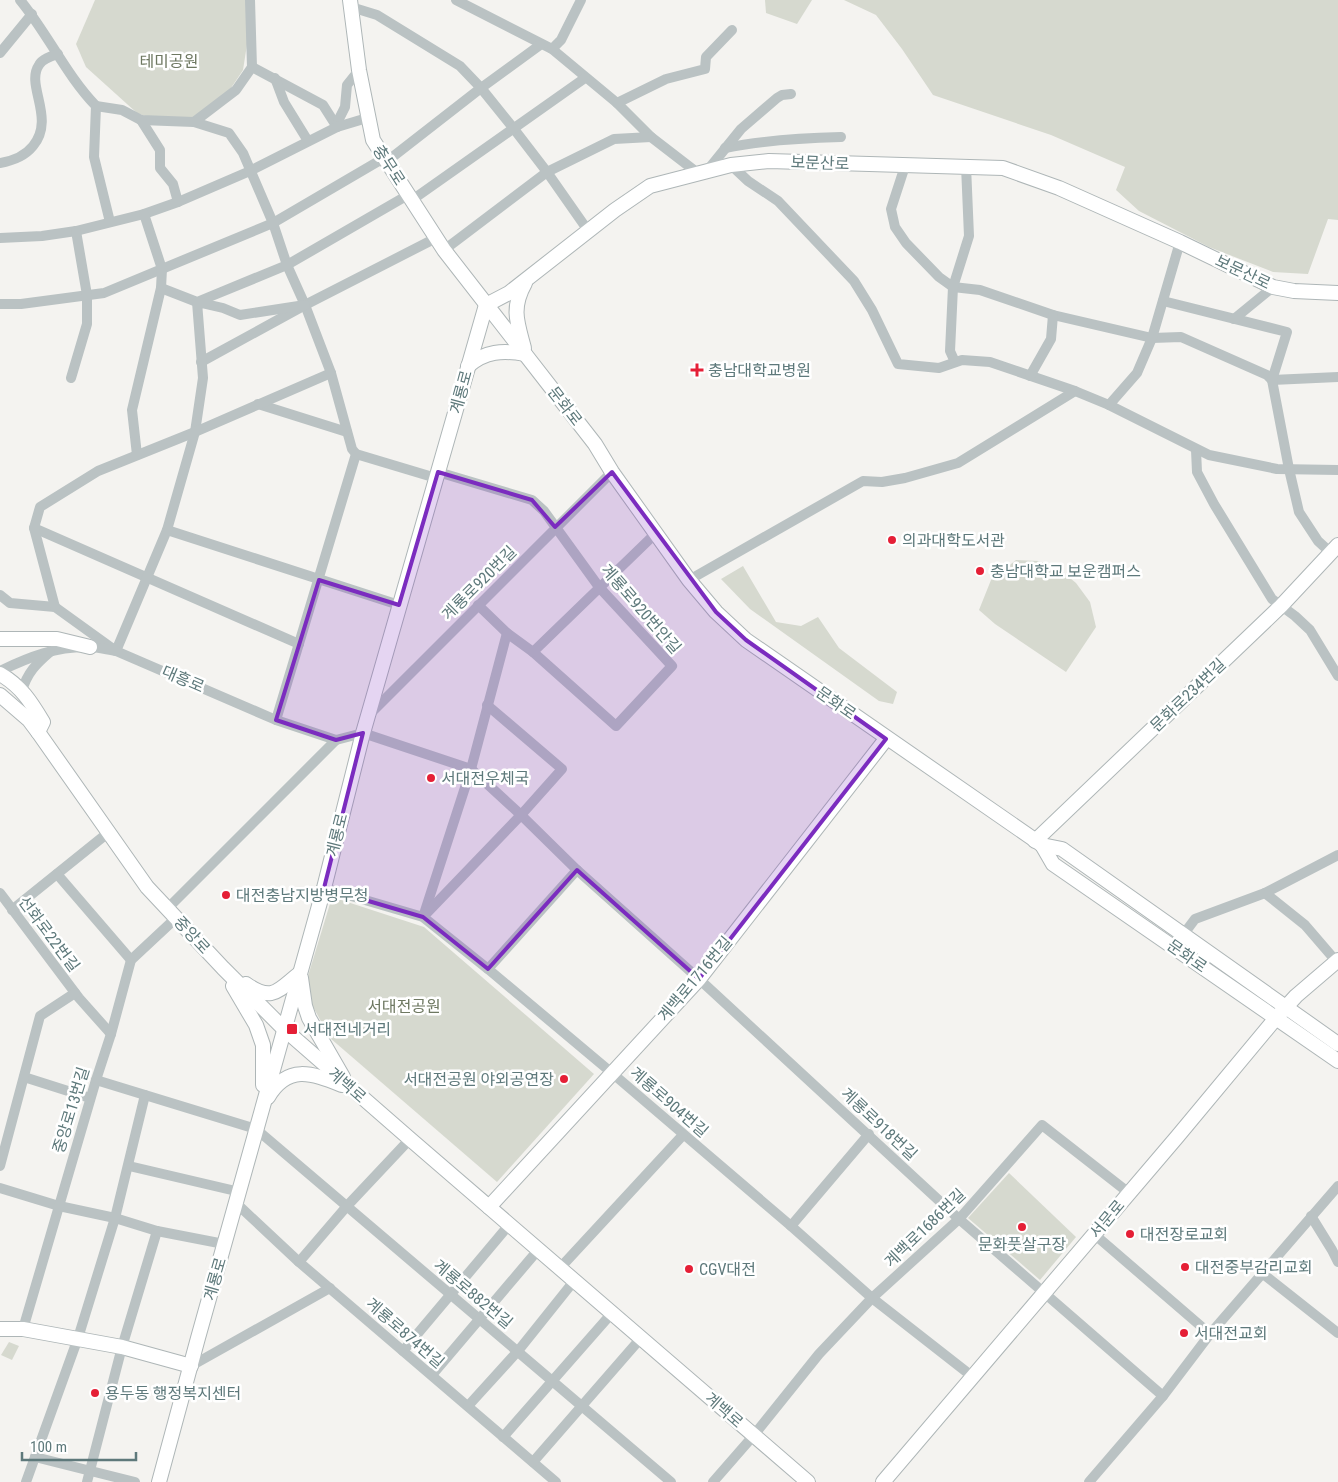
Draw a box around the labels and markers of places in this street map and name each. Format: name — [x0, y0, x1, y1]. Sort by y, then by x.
place label: 충남대학교병원 — [708, 361, 811, 380]
marker: 충남대학교병원 — [690, 363, 704, 377]
place label: 의과대학도서관 — [902, 531, 1005, 550]
marker: 의과대학도서관 — [886, 534, 898, 546]
place label: 충남대학교 보운캠퍼스 — [990, 562, 1141, 581]
marker: 충남대학교 보운캠퍼스 — [974, 565, 986, 577]
place label: 서대전우체국 — [441, 769, 529, 788]
marker: 서대전우체국 — [425, 772, 437, 784]
place label: 대전충남지방병무청 — [236, 886, 368, 905]
marker: 대전충남지방병무청 — [220, 889, 232, 901]
place label: 서대전네거리 — [303, 1020, 391, 1039]
marker: 서대전네거리 — [285, 1022, 299, 1036]
place label: 서대전공원 야외공연장 — [403, 1070, 554, 1089]
marker: 서대전공원 야외공연장 — [558, 1073, 570, 1085]
marker: 문화풋살구장 — [1016, 1221, 1028, 1233]
place label: 대전장로교회 — [1140, 1225, 1228, 1244]
marker: 대전장로교회 — [1124, 1228, 1136, 1240]
place label: 문화풋살구장 — [978, 1235, 1066, 1254]
place label: 대전중부감리교회 — [1195, 1258, 1313, 1277]
place label: CGV대전 — [699, 1260, 756, 1279]
marker: 대전중부감리교회 — [1179, 1261, 1191, 1273]
marker: CGV대전 — [683, 1263, 695, 1275]
place label: 서대전교회 — [1194, 1324, 1268, 1343]
marker: 서대전교회 — [1178, 1327, 1190, 1339]
place label: 용두동 행정복지센터 — [105, 1384, 241, 1403]
marker: 용두동 행정복지센터 — [89, 1387, 101, 1399]

